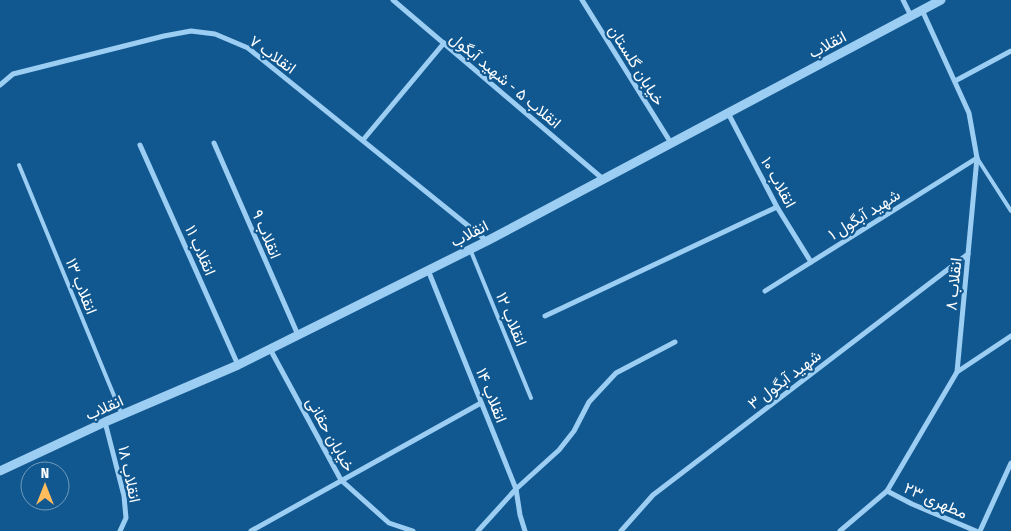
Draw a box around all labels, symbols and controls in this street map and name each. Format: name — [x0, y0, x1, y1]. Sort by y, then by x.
street label: خیابان گلستان — [604, 22, 669, 109]
street label: انقلاب — [805, 27, 849, 62]
street label: انقلاب ۵ - شهید آبگول — [446, 28, 565, 133]
street label: انقلاب ۷ — [246, 31, 300, 78]
street label: انقلاب ۱۰ — [757, 154, 800, 211]
street label: شهید آبگول ۱ — [825, 185, 904, 245]
street label: انقلاب ۹ — [248, 207, 285, 262]
street label: انقلاب — [447, 216, 491, 251]
street label: انقلاب ۱۱ — [181, 222, 220, 278]
street label: انقلاب ۱۳ — [62, 255, 101, 317]
street label: انقلاب ۸ — [941, 257, 966, 311]
street label: انقلاب ۱۲ — [492, 289, 531, 349]
street label: شهید آبگول ۳ — [744, 346, 825, 414]
street label: انقلاب ۱۴ — [472, 365, 511, 425]
street label: انقلاب — [82, 391, 126, 424]
street label: خیابان حقانی — [301, 394, 359, 475]
street label: انقلاب ۱۸ — [114, 444, 145, 504]
north arrow — [20, 461, 70, 511]
text: N — [41, 465, 49, 482]
street label: مطهری ۲۳ — [901, 478, 970, 524]

